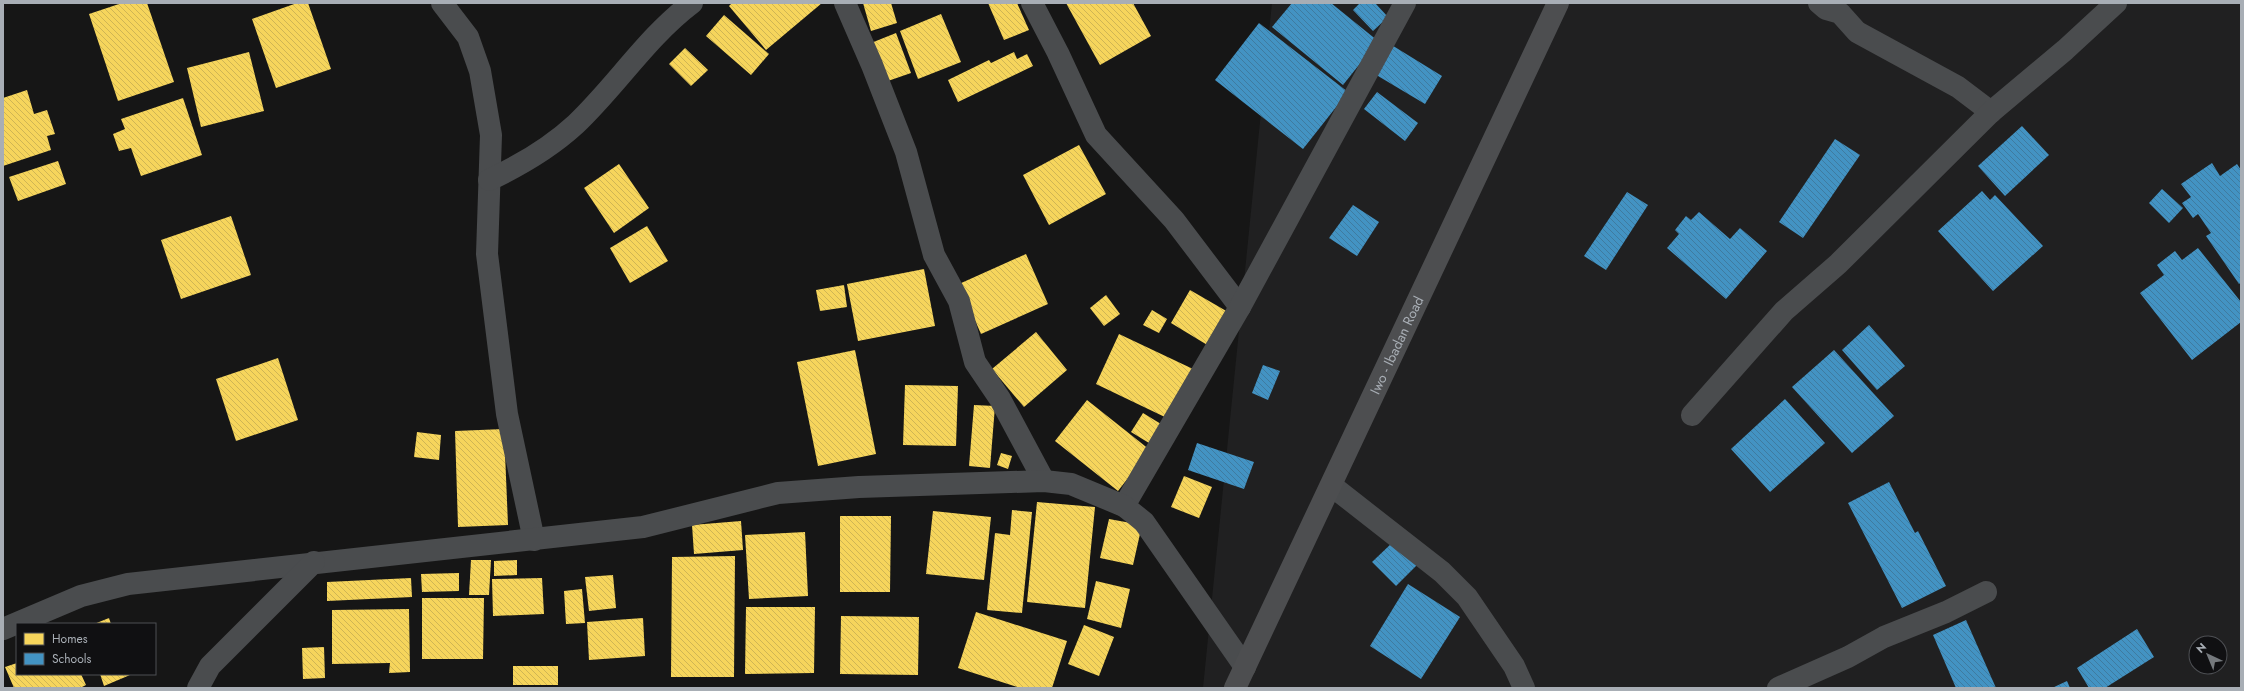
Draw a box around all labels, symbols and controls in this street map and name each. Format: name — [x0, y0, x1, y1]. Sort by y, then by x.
street label: Iwo - Ibadan Road — [1365, 293, 1428, 398]
legend — [16, 623, 156, 675]
text: Homes — [52, 630, 88, 648]
north arrow — [2188, 635, 2228, 675]
text: N — [2192, 639, 2210, 657]
text: Schools — [52, 650, 91, 668]

